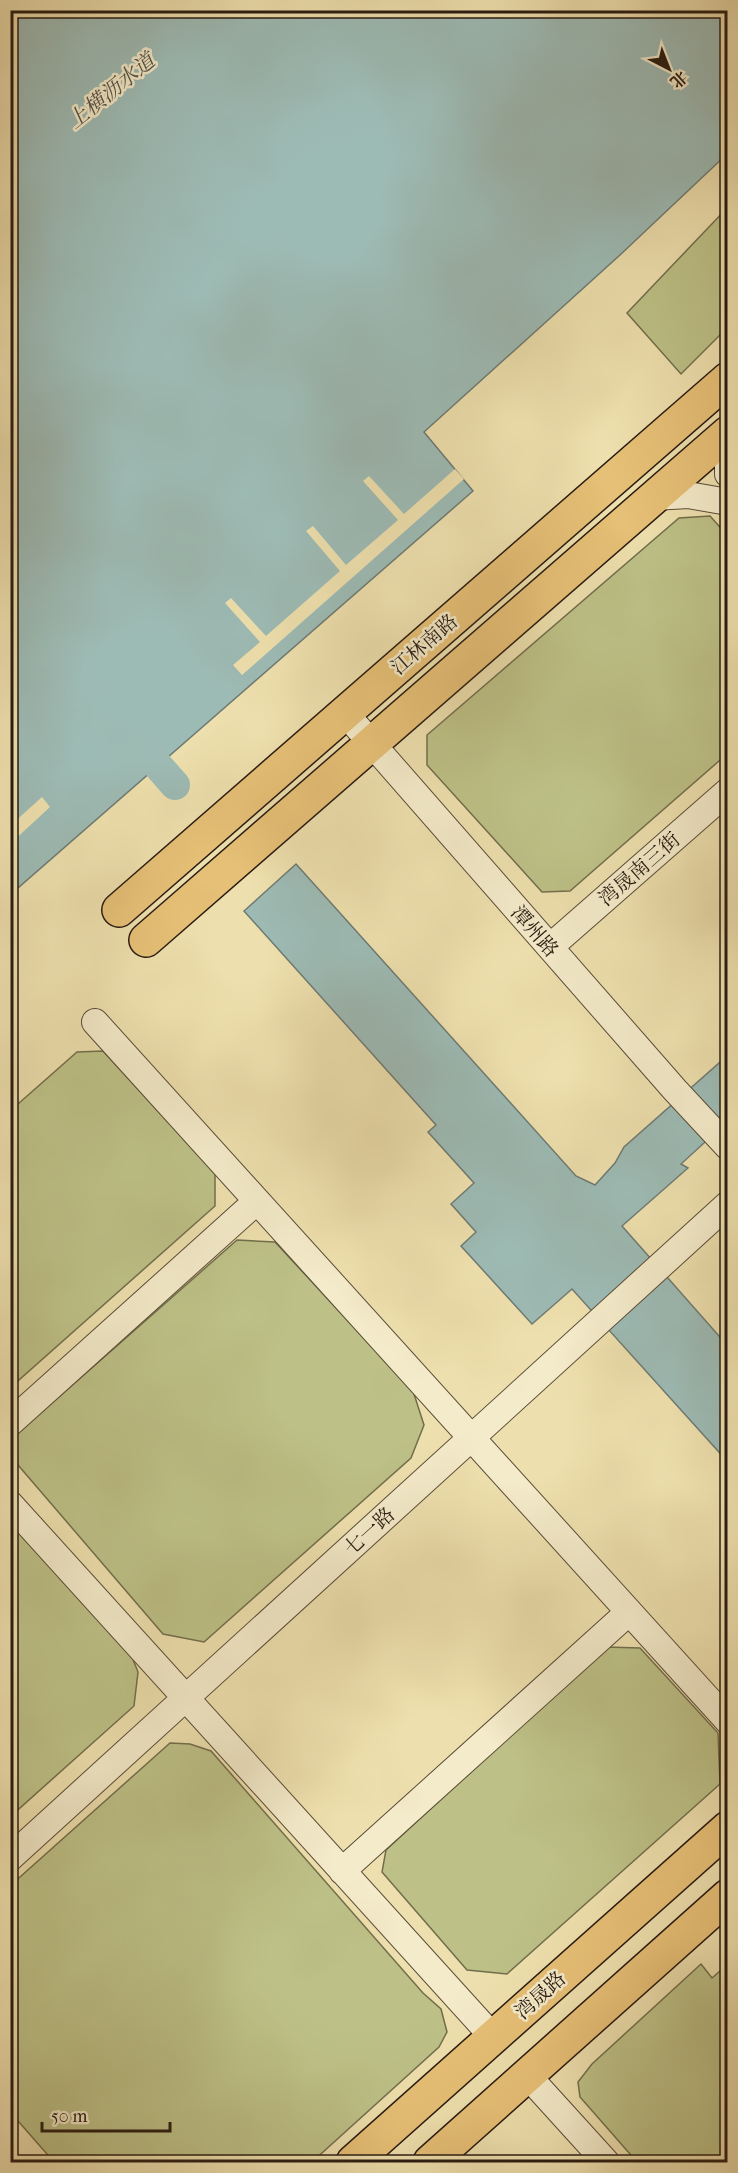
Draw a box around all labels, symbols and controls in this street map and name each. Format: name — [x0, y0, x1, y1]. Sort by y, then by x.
north arrow — [639, 39, 699, 99]
water label: 上横沥水道 — [63, 47, 162, 133]
text: 北 — [666, 67, 691, 92]
street label: 江林南路 — [387, 609, 462, 679]
street label: 湾晟南三街 — [594, 828, 685, 911]
street label: 潭州路 — [506, 901, 563, 962]
street label: 七一路 — [339, 1503, 399, 1560]
street label: 湾晟路 — [510, 1967, 570, 2024]
scale bar — [42, 2095, 170, 2133]
text: 50 m — [51, 2106, 88, 2127]

